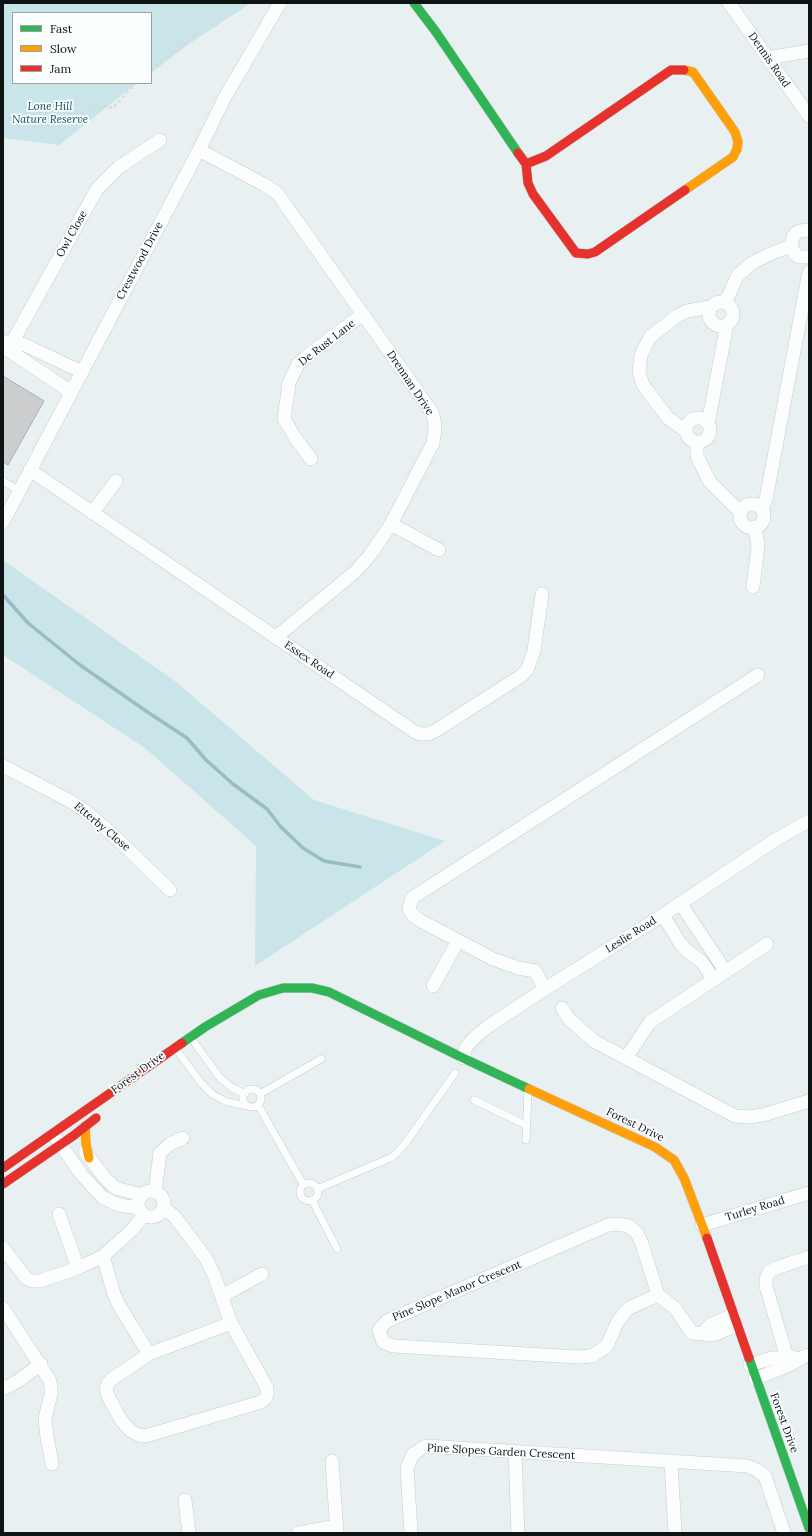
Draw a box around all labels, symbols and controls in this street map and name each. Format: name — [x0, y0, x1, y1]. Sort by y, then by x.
legend — [12, 12, 152, 84]
text: Fast — [50, 21, 73, 36]
street label: Dennis Road — [745, 30, 793, 90]
text: Slow — [50, 41, 77, 56]
text: Jam — [50, 61, 71, 76]
park label: Lone Hill Nature Reserve — [12, 100, 88, 126]
street label: Owl Close — [54, 208, 90, 260]
street label: Crestwood Drive — [114, 220, 166, 302]
street label: De Rust Lane — [296, 317, 358, 369]
street label: Drennan Drive — [384, 348, 436, 418]
street label: Essex Road — [282, 639, 336, 681]
street label: Etterby Close — [71, 800, 133, 854]
street label: Leslie Road — [603, 914, 659, 956]
street label: Forest Drive — [109, 1049, 167, 1097]
street label: Forest Drive — [604, 1105, 666, 1145]
street label: Turley Road — [724, 1194, 786, 1224]
street label: Pine Slope Manor Crescent — [390, 1258, 524, 1324]
street label: Forest Drive — [767, 1391, 801, 1455]
street label: Pine Slopes Garden Crescent — [427, 1442, 575, 1462]

